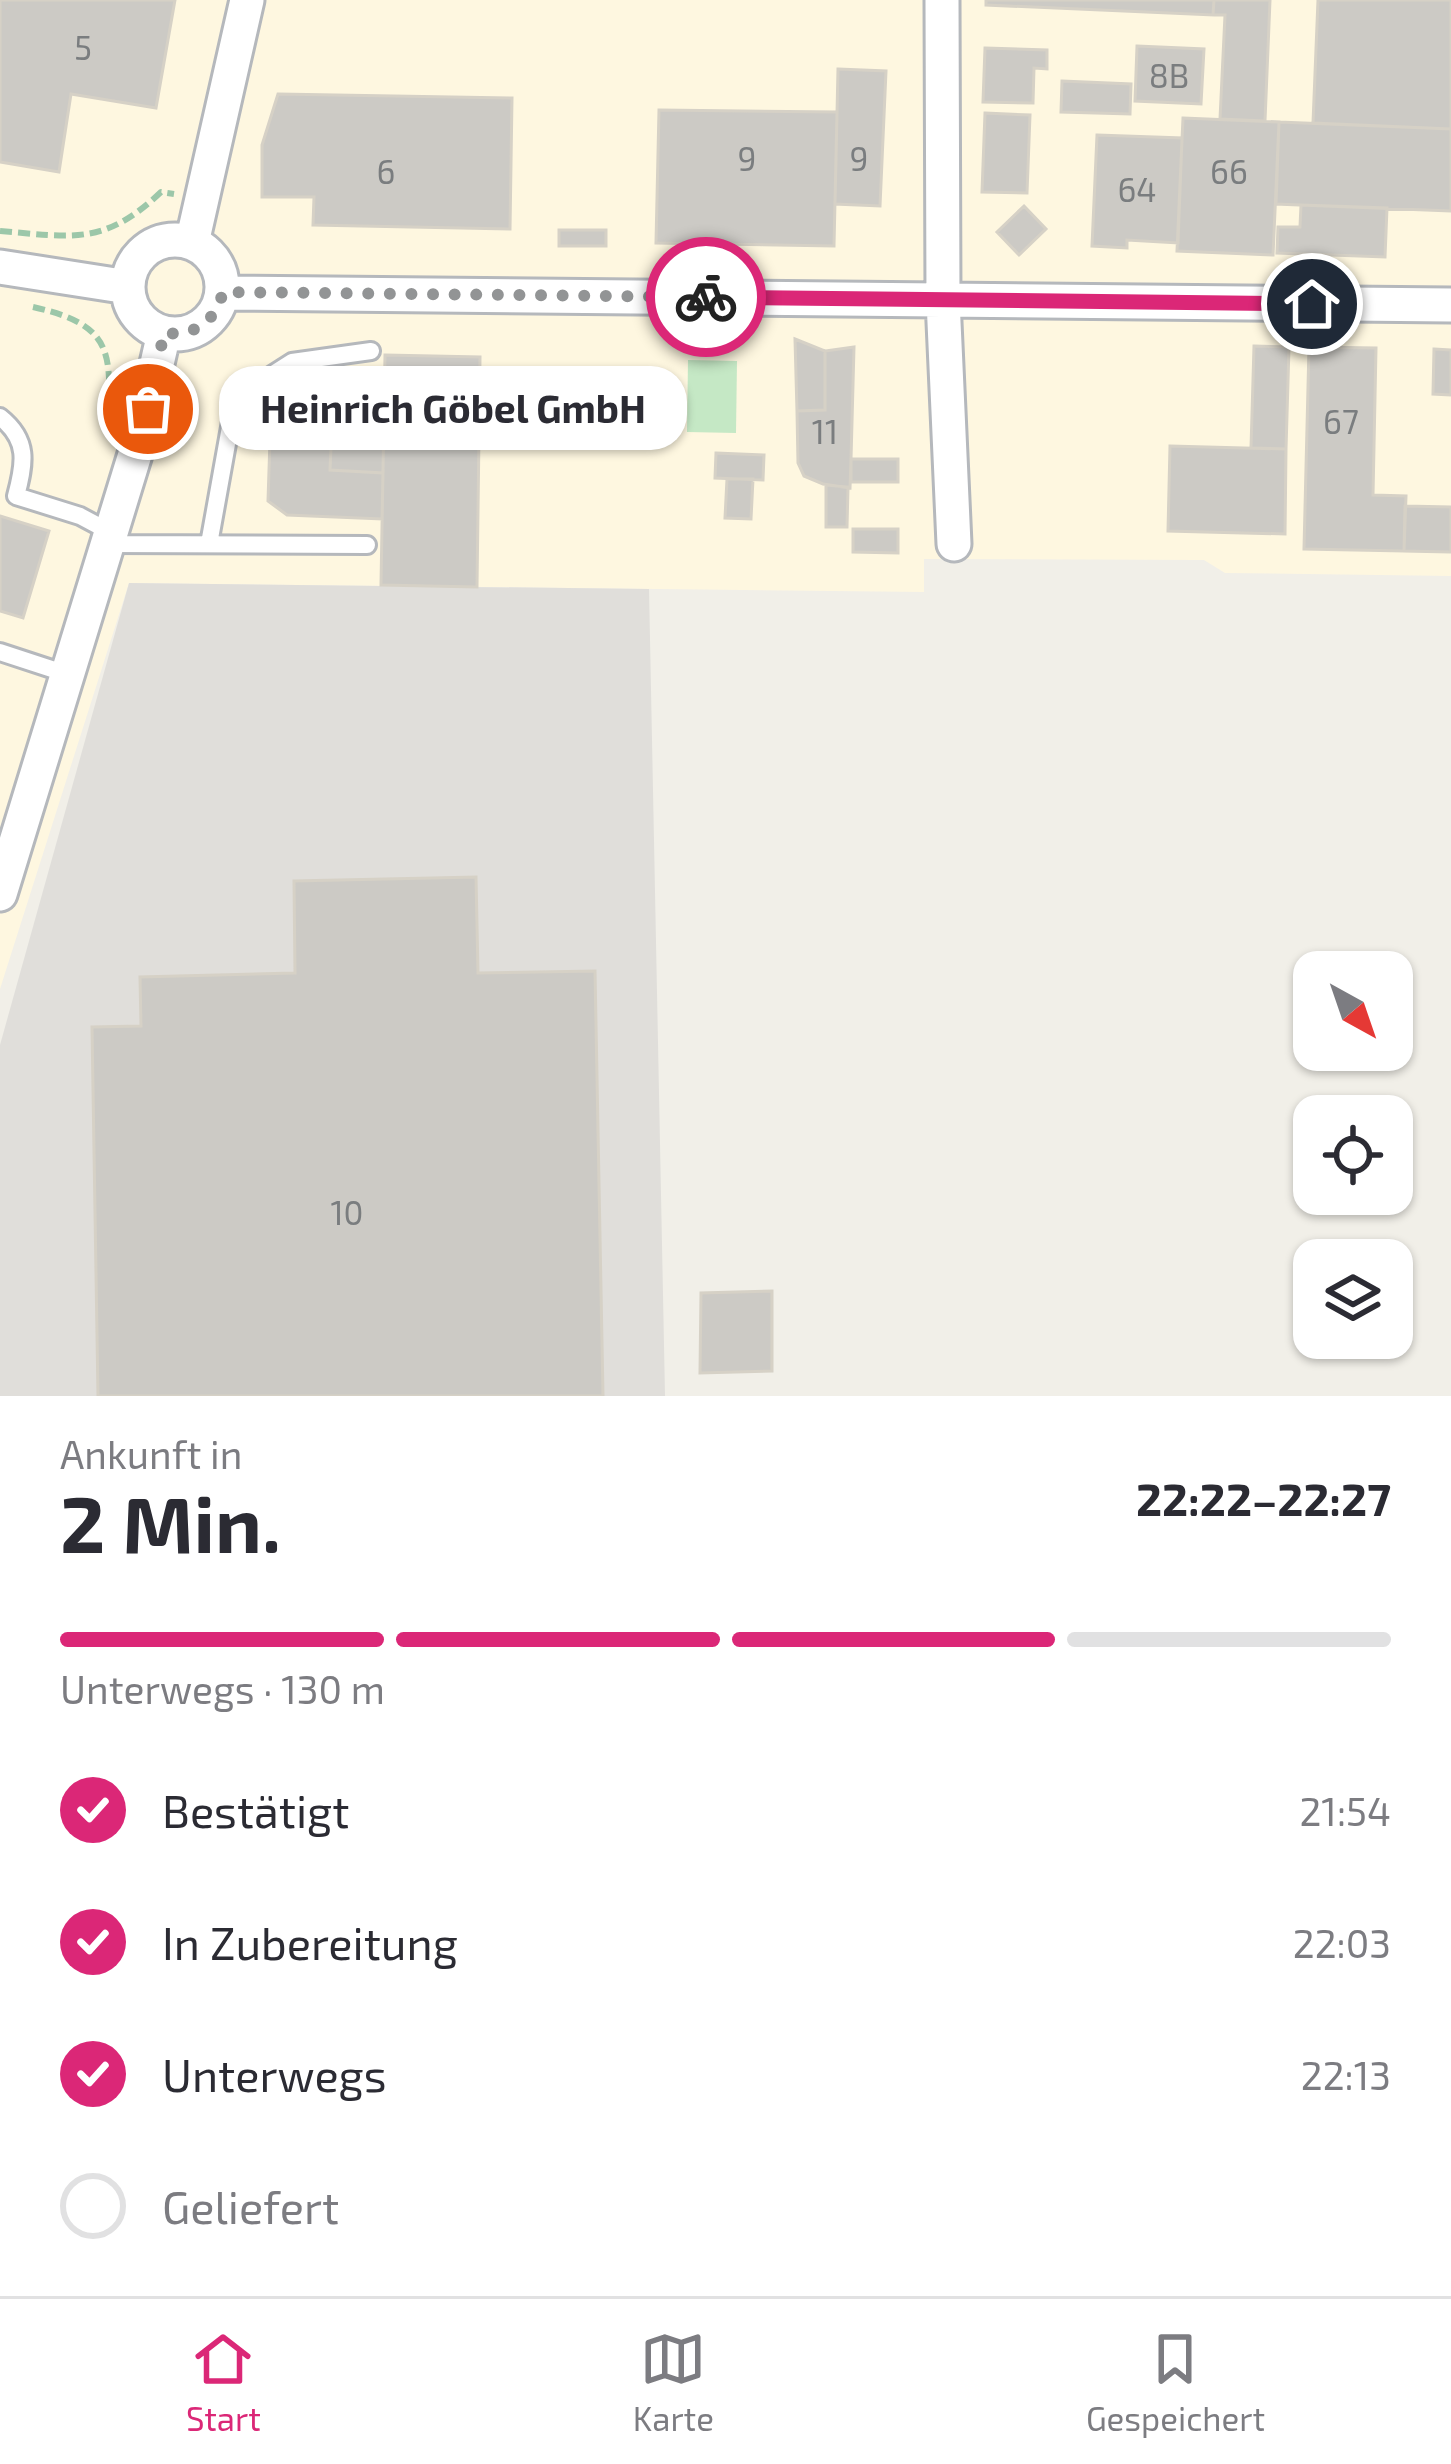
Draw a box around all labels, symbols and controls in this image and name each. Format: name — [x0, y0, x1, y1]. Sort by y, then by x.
house number: 5 — [74, 27, 92, 67]
house number: 8B — [1149, 55, 1189, 95]
house number: 9 — [738, 138, 756, 178]
house number: 9 — [850, 138, 868, 178]
house number: 6 — [377, 151, 395, 191]
house number: 66 — [1210, 151, 1248, 191]
house number: 64 — [1117, 169, 1157, 209]
courier — [646, 237, 766, 357]
pin — [1261, 253, 1363, 355]
icon: bike — [673, 264, 739, 330]
icon: home — [1279, 271, 1345, 337]
pin — [97, 358, 199, 460]
callout: Heinrich Göbel GmbH — [220, 367, 688, 451]
icon: bag — [115, 376, 181, 442]
text: Heinrich Göbel GmbH — [260, 384, 646, 431]
house number: 67 — [1323, 401, 1359, 441]
house number: 11 — [812, 411, 838, 451]
north arrow — [1293, 951, 1413, 1071]
map controls — [1293, 951, 1413, 1359]
button: locate — [1293, 1095, 1413, 1215]
house number: 10 — [330, 1192, 364, 1232]
button: layers — [1293, 1239, 1413, 1359]
text: Ankunft in — [60, 1430, 242, 1477]
text: 22:22–22:27 — [1136, 1471, 1391, 1525]
text: 2 Min. — [60, 1475, 281, 1569]
text: Unterwegs · 130 m — [60, 1665, 385, 1712]
icon: check — [60, 1777, 126, 1843]
text: Bestätigt — [162, 1783, 349, 1837]
text: 21:54 — [1299, 1787, 1391, 1834]
icon: check — [60, 1909, 126, 1975]
text: In Zubereitung — [162, 1915, 458, 1969]
text: 22:03 — [1293, 1919, 1391, 1966]
icon: check — [60, 2041, 126, 2107]
text: Unterwegs — [162, 2047, 387, 2101]
text: 22:13 — [1301, 2051, 1391, 2098]
text: Geliefert — [162, 2179, 339, 2233]
tab: Start — [186, 2326, 261, 2438]
tab: Karte — [633, 2326, 714, 2438]
tab: Gespeichert — [1086, 2326, 1265, 2438]

